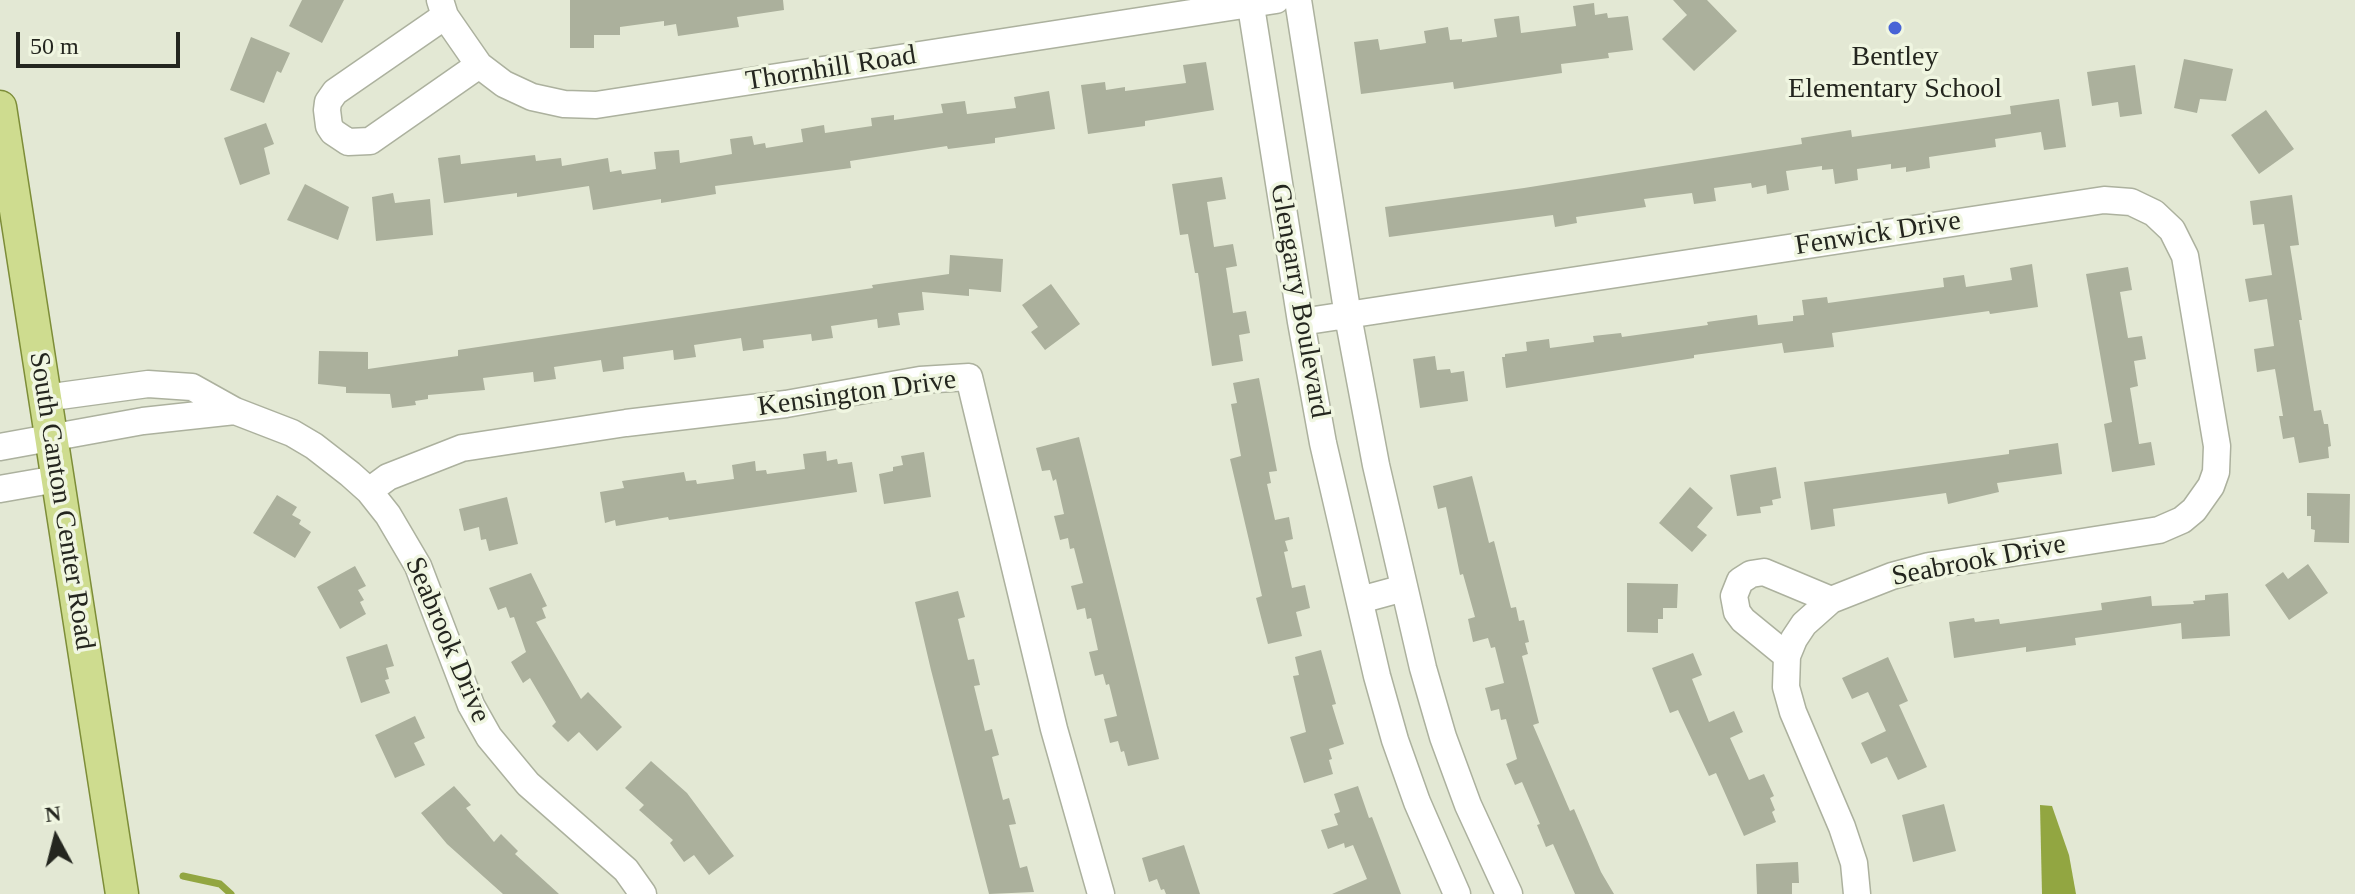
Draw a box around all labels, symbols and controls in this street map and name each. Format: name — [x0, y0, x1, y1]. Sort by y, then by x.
scale bar — [20, 16, 184, 66]
marker: Bentley Elementary School — [1886, 19, 1904, 37]
text: 50 m — [30, 33, 79, 59]
street label: Thornhill Road — [743, 39, 919, 99]
place label: Bentley Elementary School — [1788, 41, 2002, 107]
street label: Glengarry Boulevard — [1262, 181, 1336, 421]
street label: Fenwick Drive — [1793, 204, 1963, 264]
street label: South Canton Center Road — [21, 350, 101, 652]
street label: Kensington Drive — [756, 363, 958, 425]
street label: Seabrook Drive — [1889, 528, 2069, 594]
street label: Seabrook Drive — [397, 552, 497, 728]
north arrow — [16, 798, 96, 878]
text: N — [44, 800, 62, 827]

